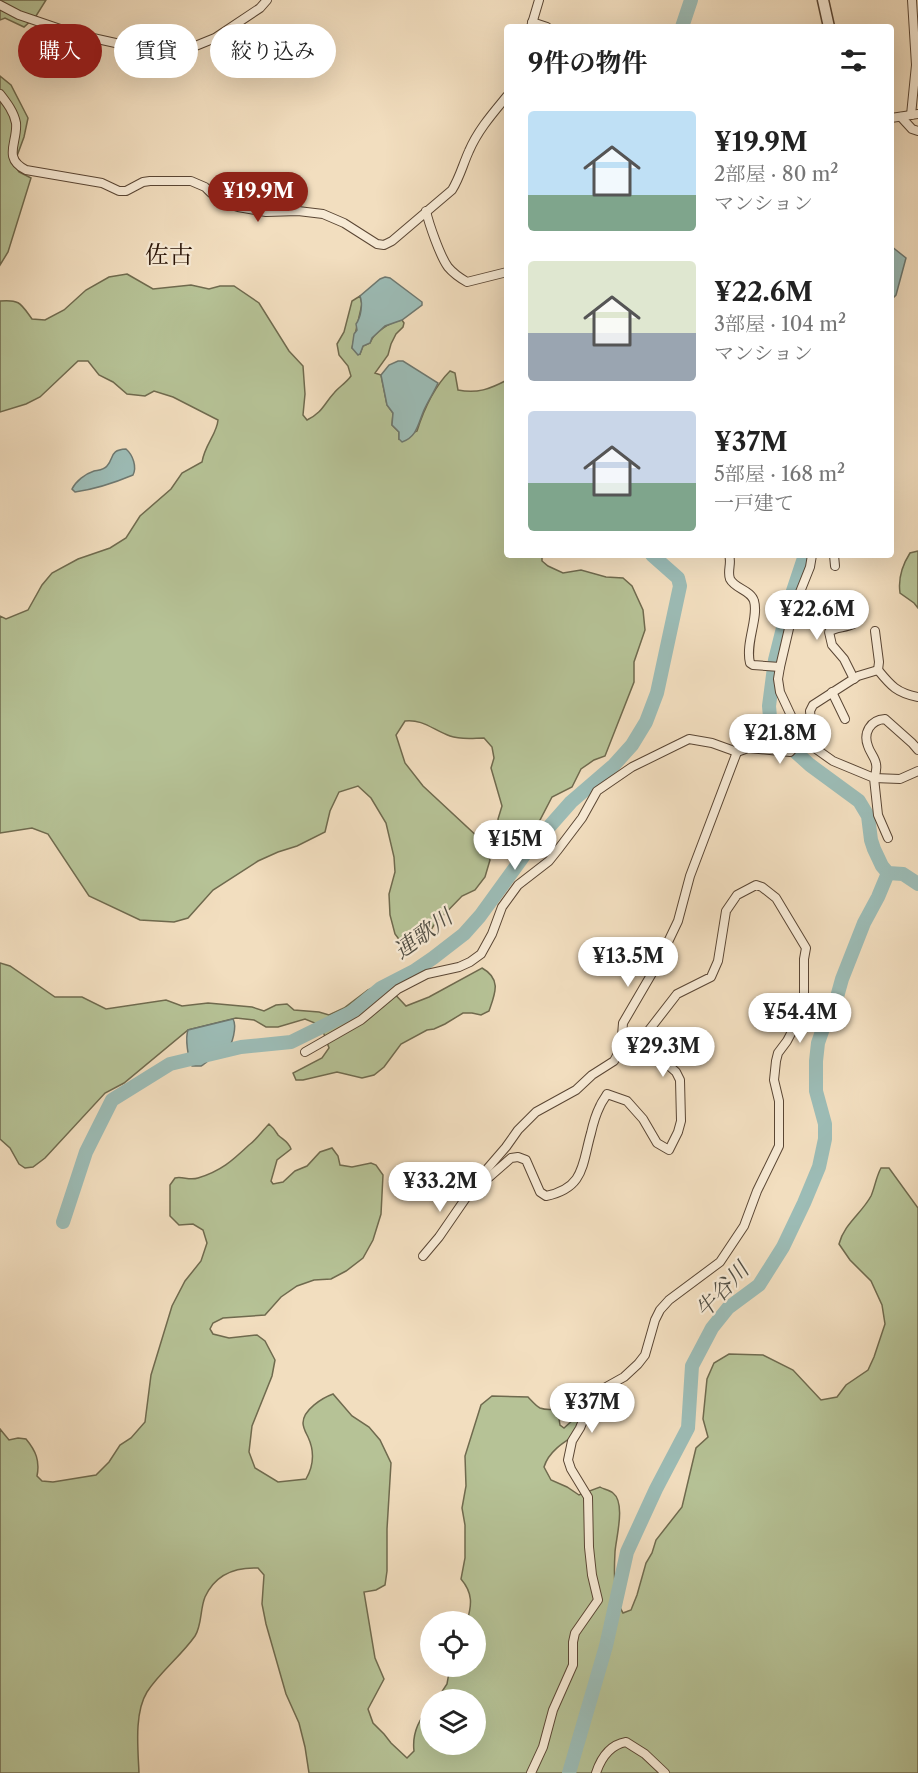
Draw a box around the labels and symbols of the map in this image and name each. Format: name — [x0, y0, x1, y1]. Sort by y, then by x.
pin: ¥19.9M — [209, 172, 307, 223]
district label: 佐古 — [145, 240, 193, 269]
pin: ¥22.6M — [768, 590, 866, 641]
pin: ¥21.8M — [731, 714, 829, 765]
pin: ¥15M — [479, 820, 551, 871]
water label: 連歌川 — [388, 903, 459, 964]
pin: ¥13.5M — [579, 937, 677, 988]
pin: ¥54.4M — [751, 993, 849, 1044]
pin: ¥29.3M — [614, 1027, 712, 1078]
pin: ¥33.2M — [391, 1162, 489, 1213]
water label: 牛谷川 — [690, 1255, 756, 1323]
pin: ¥37M — [556, 1383, 628, 1434]

